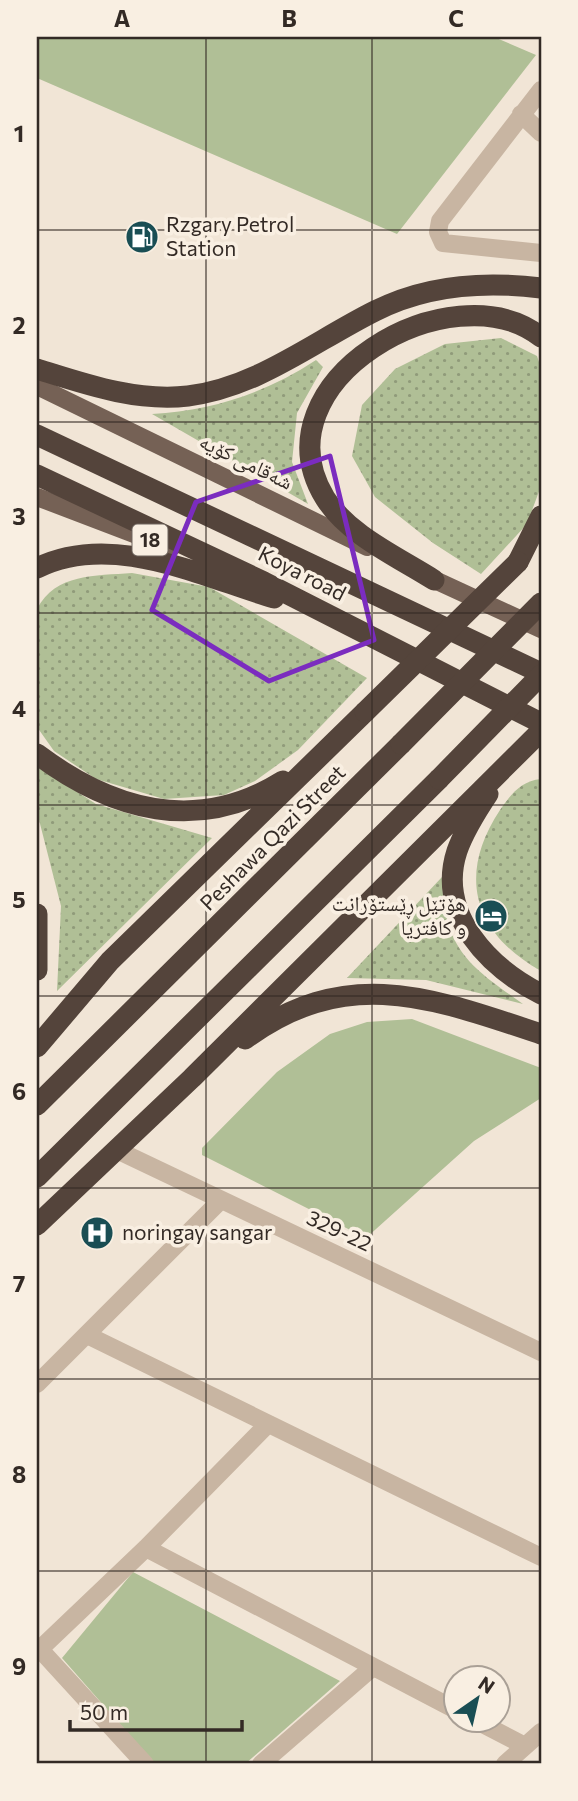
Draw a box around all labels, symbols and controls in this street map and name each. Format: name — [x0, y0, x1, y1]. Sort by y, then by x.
text: A — [114, 4, 131, 32]
text: B — [281, 4, 297, 32]
text: C — [448, 4, 464, 32]
text: 1 — [14, 119, 24, 147]
place label: Rzgary Petrol Station — [166, 211, 294, 260]
fuel station icon: Rzgary Petrol Station — [123, 218, 161, 256]
text: 2 — [12, 311, 26, 339]
street label: شەقامی کۆیە — [195, 427, 297, 496]
text: 3 — [12, 502, 26, 530]
road number: 18 — [132, 524, 168, 555]
street label: Koya road — [255, 540, 351, 605]
text: 4 — [12, 694, 26, 722]
street label: Peshawa Qazi Street — [194, 759, 350, 915]
text: 5 — [12, 885, 26, 913]
place label: هۆتێل ڕێستۆرانت و کافتریا — [332, 890, 466, 939]
hotel icon: هۆتێل ڕێستۆرانت و کافتریا — [472, 897, 510, 935]
text: 6 — [12, 1077, 26, 1105]
street label: 329-22 — [303, 1204, 376, 1255]
hospital icon: noringay sangar — [78, 1214, 116, 1252]
place label: noringay sangar — [122, 1219, 272, 1244]
text: 7 — [13, 1269, 25, 1297]
text: 8 — [12, 1460, 26, 1488]
text: 9 — [12, 1652, 26, 1680]
north arrow — [442, 1664, 512, 1734]
text: N — [474, 1671, 499, 1698]
scale bar — [70, 1689, 242, 1733]
text: 50 m — [80, 1699, 128, 1724]

